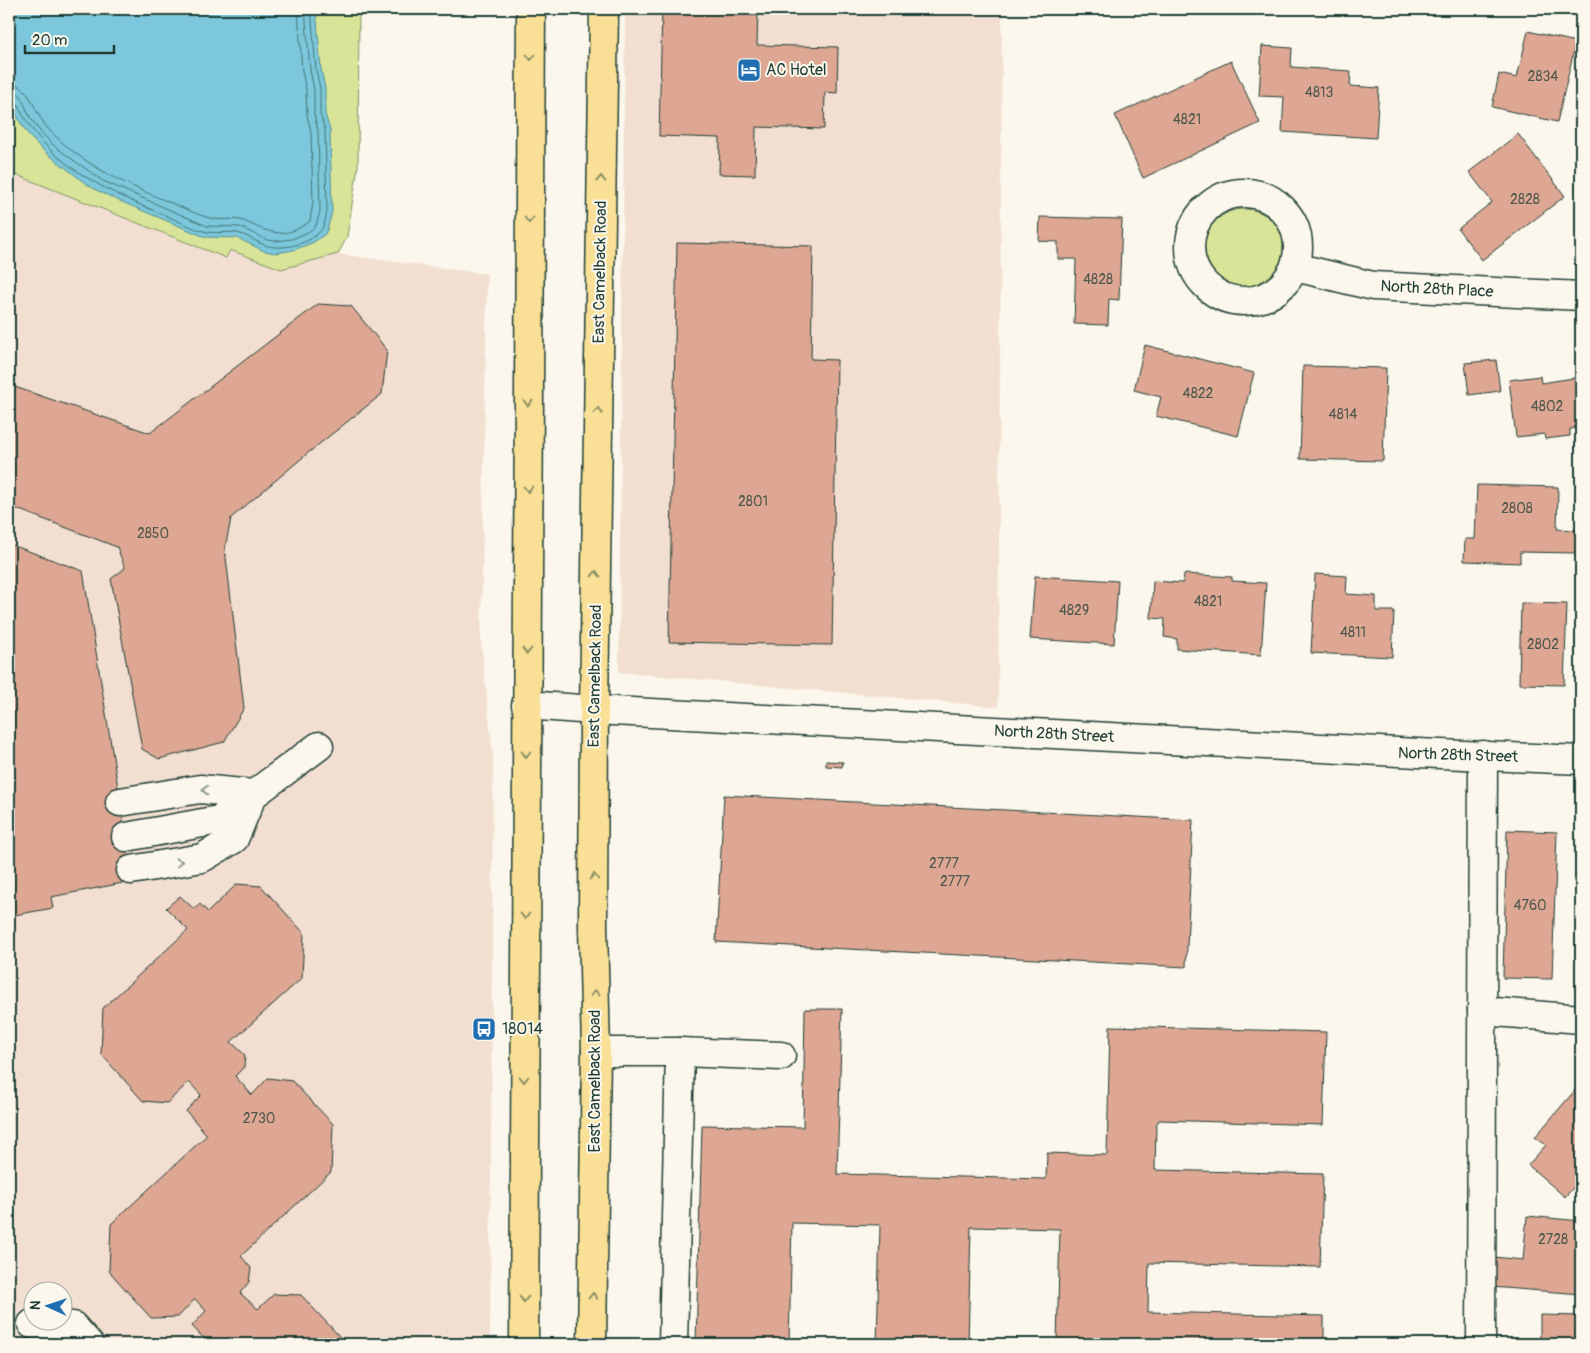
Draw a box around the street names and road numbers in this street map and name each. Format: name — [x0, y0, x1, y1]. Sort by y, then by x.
street label: East Camelback Road — [589, 200, 611, 344]
street label: North 28th Place — [1380, 276, 1494, 302]
street label: East Camelback Road — [584, 604, 606, 748]
street label: North 28th Street — [993, 721, 1115, 747]
street label: North 28th Street — [1398, 743, 1519, 767]
street label: East Camelback Road — [585, 1010, 605, 1152]

